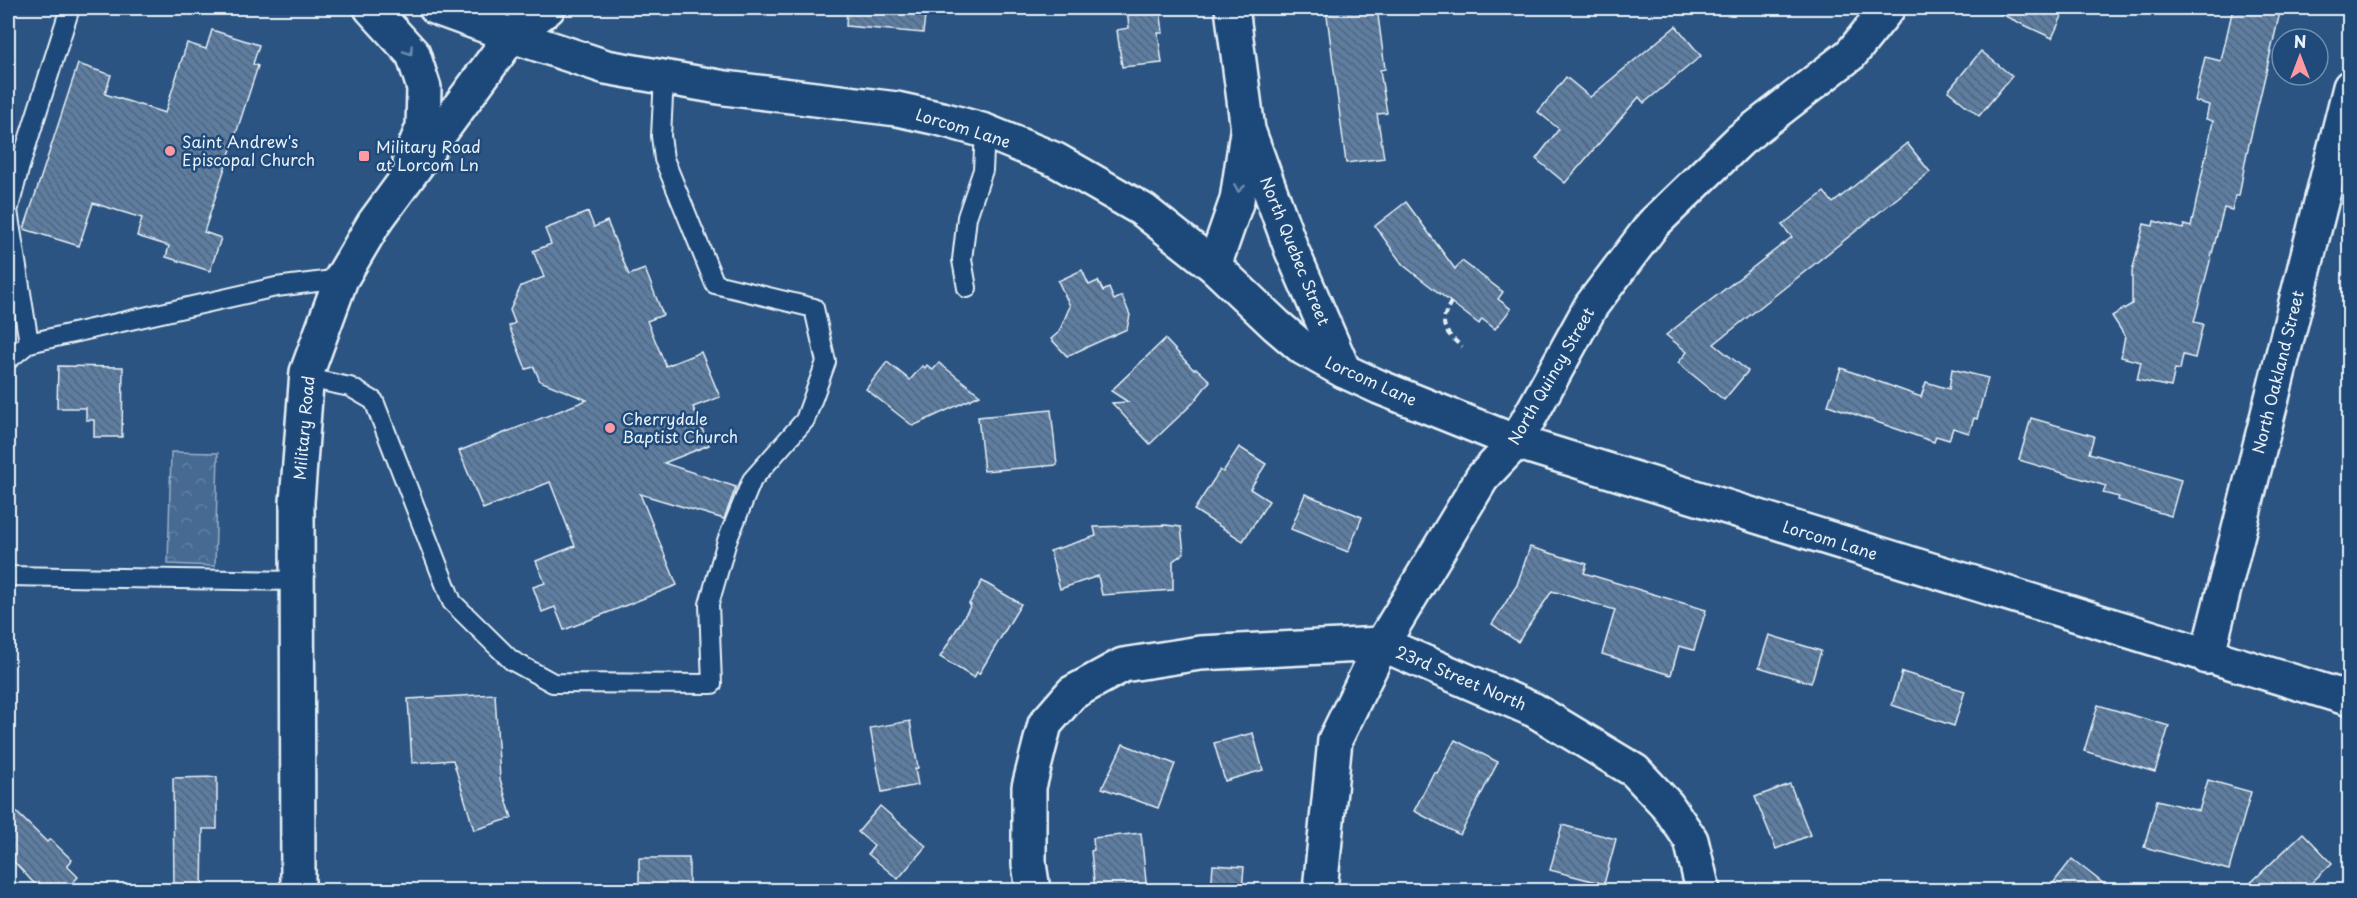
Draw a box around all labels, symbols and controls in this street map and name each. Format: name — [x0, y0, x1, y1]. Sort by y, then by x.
north arrow — [2270, 27, 2330, 87]
text: N — [2294, 29, 2306, 53]
one-way arrow — [402, 45, 413, 56]
street label: Lorcom Lane — [913, 101, 1014, 153]
place label: Saint Andrew's Episcopal Church — [182, 129, 315, 171]
place label: Military Road at Lorcom Ln — [376, 134, 481, 176]
marker: Saint Andrew's Episcopal Church — [163, 144, 177, 158]
marker: Military Road at Lorcom Ln — [357, 149, 371, 163]
street label: North Quebec Street — [1255, 173, 1337, 329]
one-way arrow — [1233, 184, 1245, 193]
street label: North Oakland Street — [2245, 287, 2309, 456]
street label: North Quincy Street — [1501, 302, 1600, 449]
street label: Lorcom Lane — [1322, 349, 1421, 411]
street label: Military Road — [286, 375, 320, 481]
place label: Cherrydale Baptist Church — [622, 406, 738, 448]
marker: Cherrydale Baptist Church — [603, 421, 617, 435]
street label: Lorcom Lane — [1780, 513, 1881, 565]
street label: 23rd Street North — [1392, 639, 1531, 715]

